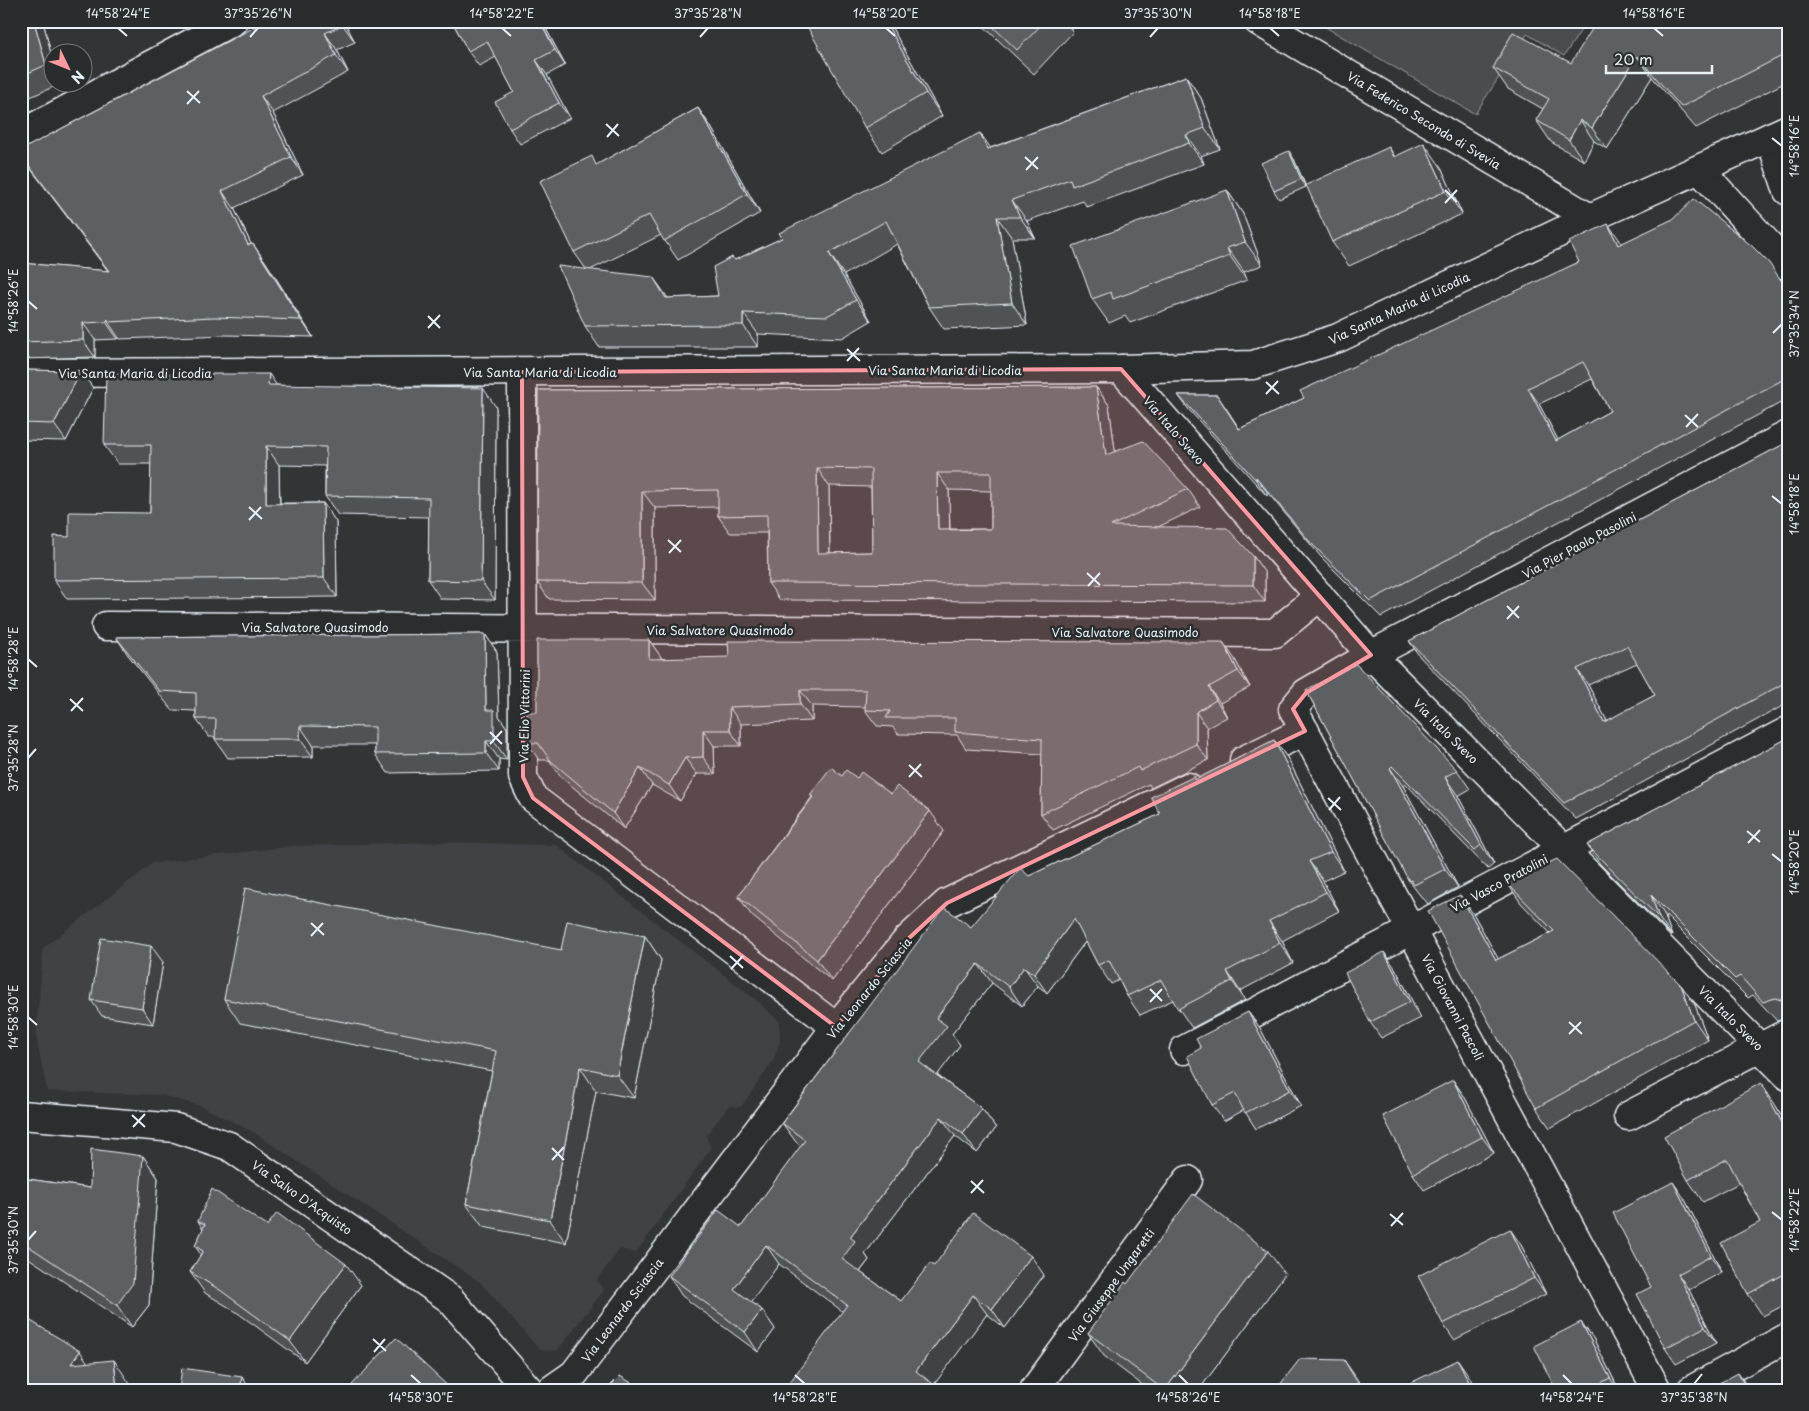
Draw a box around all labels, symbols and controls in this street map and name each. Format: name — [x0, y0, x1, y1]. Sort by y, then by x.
text: 14°58'24"E — [86, 4, 150, 22]
text: 37°35'26"N — [224, 4, 292, 22]
text: 14°58'22"E — [470, 4, 534, 22]
text: 37°35'28"N — [674, 4, 742, 22]
text: 14°58'20"E — [853, 4, 919, 22]
text: 37°35'30"N — [1124, 4, 1192, 22]
text: 14°58'18"E — [1239, 4, 1301, 22]
text: 14°58'16"E — [1623, 4, 1685, 22]
north arrow — [42, 42, 92, 92]
scale bar — [1606, 42, 1713, 74]
text: 20 m — [1614, 47, 1653, 70]
text: N — [66, 66, 89, 88]
street label: Via Federico Secondo di Svevia — [1344, 67, 1505, 173]
text: 14°58'16"E — [1785, 115, 1803, 177]
street label: Via Santa Maria di Licodia — [1326, 267, 1473, 349]
text: 14°58'26"E — [4, 268, 22, 334]
text: 37°35'34"N — [1785, 290, 1803, 358]
street label: Via Santa Maria di Licodia — [868, 361, 1022, 379]
street label: Via Santa Maria di Licodia — [463, 363, 617, 381]
street label: Via Santa Maria di Licodia — [58, 364, 212, 382]
street label: Via Italo Svevo — [1139, 392, 1209, 468]
text: 14°58'18"E — [1785, 473, 1803, 535]
street label: Via Pier Paolo Pasolini — [1519, 507, 1639, 583]
street label: Via Salvatore Quasimodo — [242, 618, 389, 636]
street label: Via Salvatore Quasimodo — [647, 621, 794, 639]
street label: Via Salvatore Quasimodo — [1052, 623, 1199, 641]
text: 14°58'28"E — [4, 627, 22, 691]
street label: Via Elio Vittorini — [514, 669, 534, 763]
street label: Via Italo Svevo — [1409, 694, 1483, 768]
text: 37°35'28"N — [4, 724, 22, 792]
text: 14°58'20"E — [1785, 829, 1803, 895]
street label: Via Vasco Pratolini — [1447, 850, 1551, 916]
street label: Via Leonardo Sciascia — [822, 933, 916, 1043]
street label: Via Giovanni Pascoli — [1417, 951, 1489, 1063]
street label: Via Italo Svevo — [1694, 981, 1768, 1055]
text: 14°58'30"E — [4, 984, 22, 1050]
street label: Via Salvo D'Acquisto — [248, 1156, 356, 1239]
text: 14°58'22"E — [1785, 1188, 1803, 1252]
text: 37°35'30"N — [4, 1206, 22, 1274]
street label: Via Giuseppe Ungaretti — [1064, 1225, 1158, 1345]
street label: Via Leonardo Sciascia — [577, 1254, 668, 1366]
text: 14°58'30"E — [388, 1388, 454, 1406]
text: 14°58'28"E — [773, 1388, 837, 1406]
text: 14°58'26"E — [1155, 1388, 1221, 1406]
text: 14°58'24"E — [1540, 1388, 1604, 1406]
text: 37°35'38"N — [1660, 1388, 1728, 1406]

